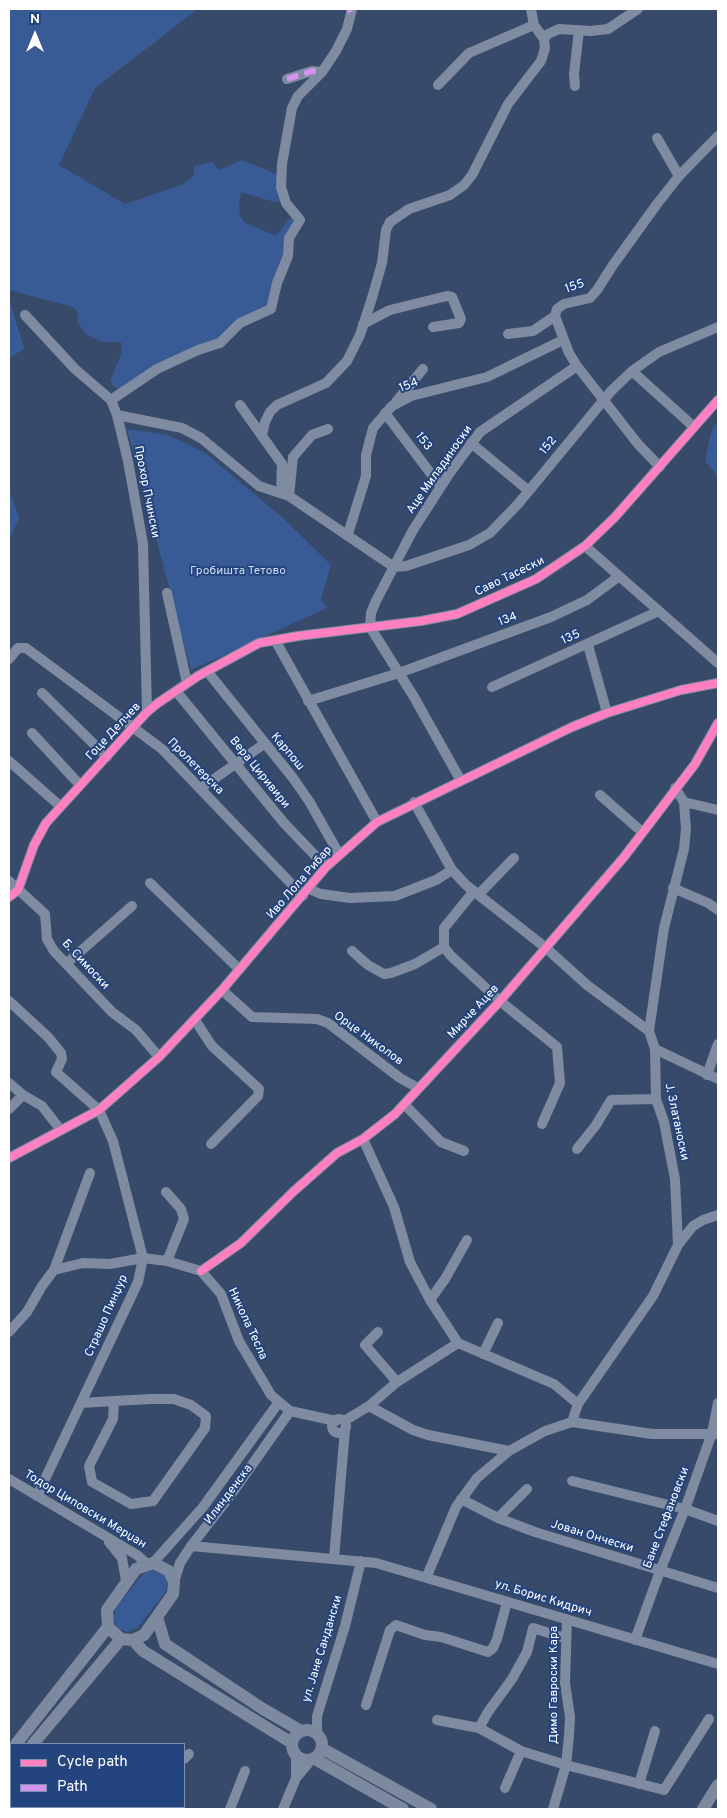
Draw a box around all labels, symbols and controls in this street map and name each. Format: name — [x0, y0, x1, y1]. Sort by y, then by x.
north arrow — [10, 10, 60, 60]
text: N — [30, 11, 40, 28]
street label: 155 — [563, 277, 587, 297]
street label: 154 — [397, 376, 421, 396]
street label: Аце Миладиноски — [404, 423, 476, 517]
street label: 153 — [411, 430, 435, 454]
street label: 152 — [537, 434, 561, 458]
street label: Прохор Пчински — [130, 445, 162, 539]
street label: Саво Тасески — [473, 554, 547, 600]
park label: Гробишта Тетово — [190, 565, 286, 579]
street label: 134 — [496, 610, 520, 630]
street label: 135 — [559, 628, 583, 648]
street label: Гоце Делчев — [84, 700, 144, 764]
street label: Карпош — [267, 730, 307, 774]
street label: Вера Циривири — [226, 734, 292, 812]
street label: Пролетерска — [164, 736, 226, 798]
street label: Иво Лола Рибар — [264, 844, 336, 922]
street label: Б. Симоски — [58, 937, 112, 993]
street label: Мирче Ацев — [445, 982, 503, 1042]
street label: Орце Николов — [331, 1009, 405, 1069]
street label: Ј. Златаноски — [661, 1082, 691, 1162]
street label: Страшо Пинџур — [82, 1273, 132, 1359]
street label: Никола Тесла — [224, 1286, 270, 1362]
street label: Илинденска — [202, 1462, 256, 1528]
street label: Бане Стефановски — [641, 1465, 693, 1571]
street label: Тодор Циповски Мерџан — [21, 1468, 149, 1552]
street label: Јован Ончески — [549, 1518, 635, 1556]
street label: ул. Борис Кидрич — [493, 1577, 593, 1621]
street label: ул. Јане Сандански — [300, 1594, 346, 1704]
street label: Димо Гавроски Кара — [548, 1626, 562, 1744]
legend — [10, 1743, 185, 1808]
text: Cycle path — [57, 1753, 128, 1772]
text: Path — [57, 1778, 88, 1797]

